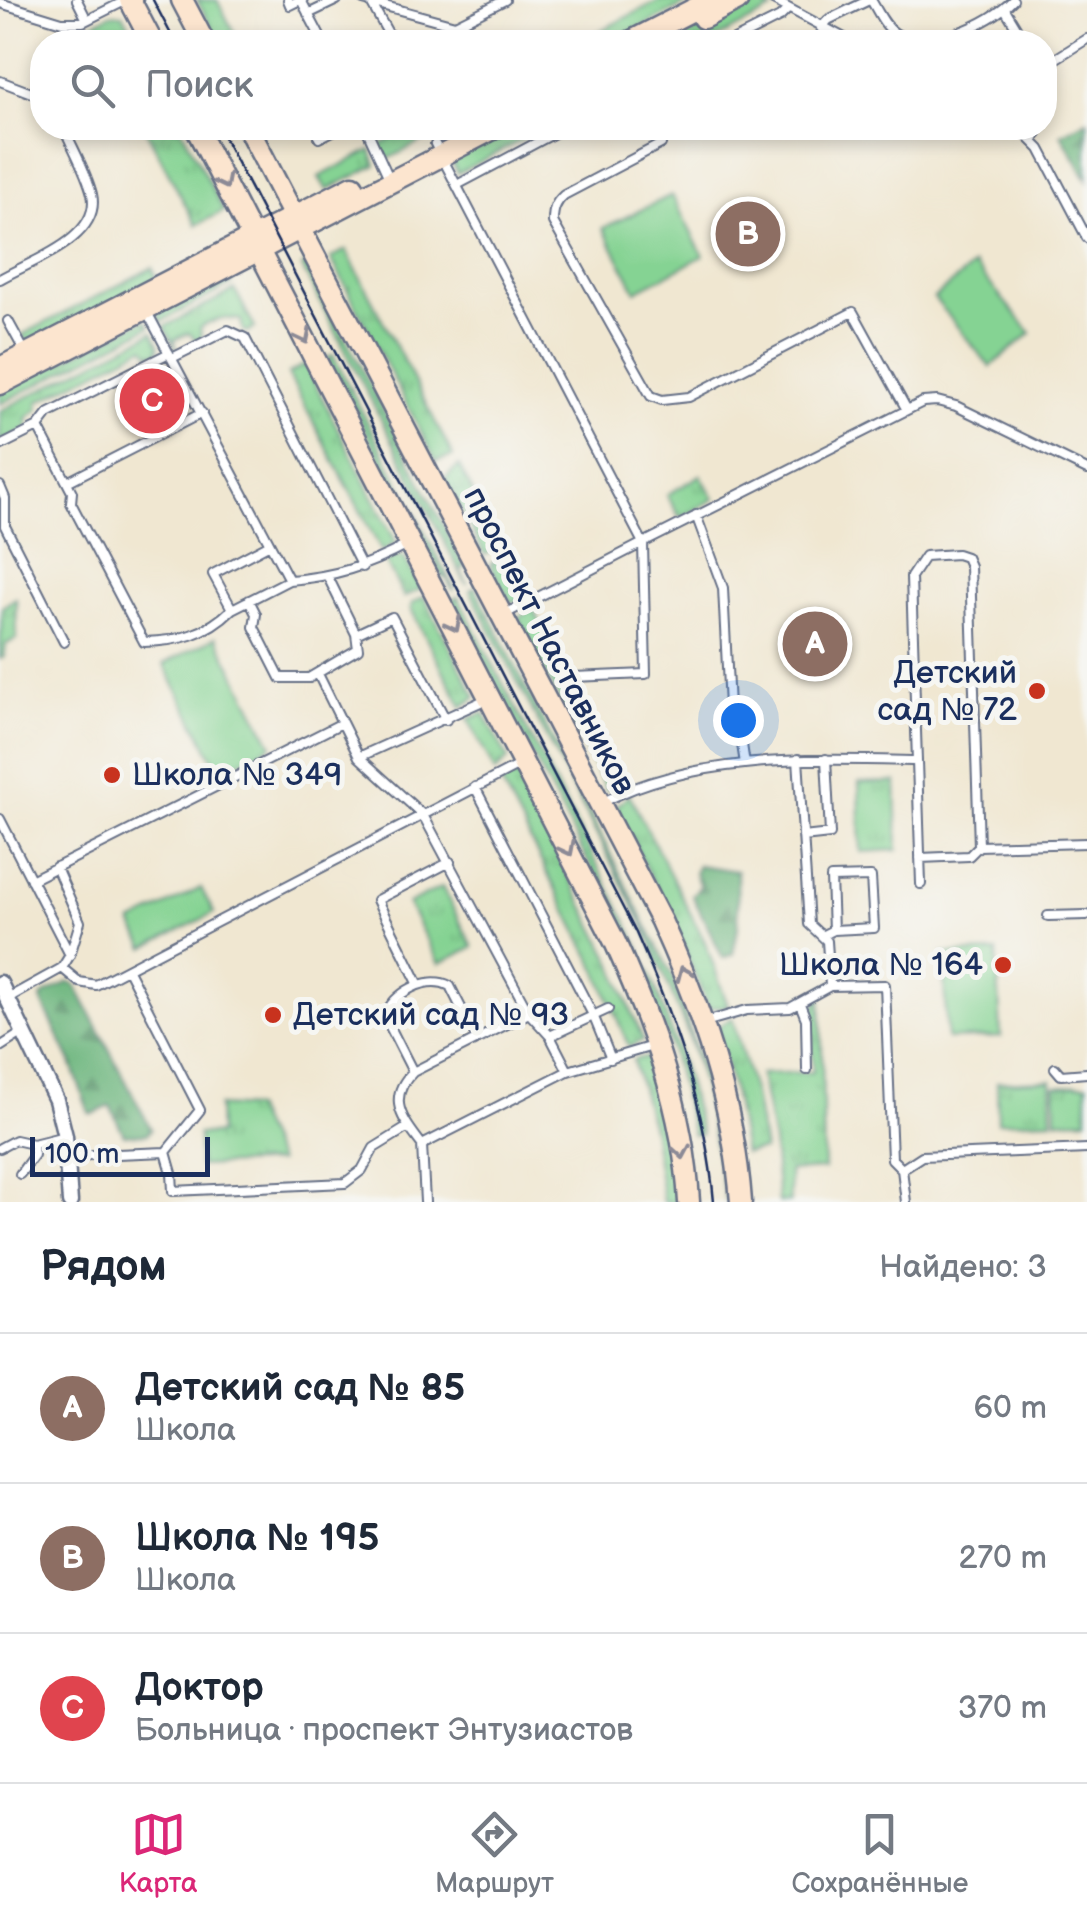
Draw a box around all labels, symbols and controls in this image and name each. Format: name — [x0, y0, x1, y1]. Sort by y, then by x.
search box — [30, 30, 1057, 140]
icon: search — [65, 58, 120, 113]
text: Поиск — [145, 63, 253, 108]
one-way arrow — [212, 172, 231, 190]
pin: B — [716, 196, 780, 272]
one-way arrow — [292, 326, 311, 344]
pin: C — [120, 364, 184, 438]
street label: проспект Наставников — [454, 481, 644, 802]
pin: A — [782, 606, 848, 682]
one-way arrow — [442, 615, 461, 633]
place label: Детский сад № 72 — [878, 654, 1017, 730]
marker: Детский сад № 72 — [1026, 680, 1048, 702]
your location — [713, 695, 764, 746]
place label: Школа № 349 — [132, 756, 342, 795]
marker: Школа № 349 — [101, 764, 123, 786]
one-way arrow — [556, 839, 576, 857]
place label: Школа № 164 — [779, 946, 983, 985]
marker: Школа № 164 — [992, 954, 1014, 976]
one-way arrow — [675, 965, 695, 983]
place label: Детский сад № 93 — [293, 996, 569, 1035]
marker: Детский сад № 93 — [262, 1004, 284, 1026]
scale bar — [30, 1132, 210, 1176]
text: 100 m — [45, 1138, 119, 1171]
one-way arrow — [671, 1143, 692, 1160]
text: Рядом — [40, 1242, 167, 1293]
text: Найдено: 3 — [879, 1248, 1047, 1287]
text: Детский сад № 85 — [135, 1366, 465, 1411]
text: A — [63, 1389, 82, 1428]
text: 60 m — [974, 1389, 1047, 1428]
text: Школа — [135, 1411, 236, 1450]
text: Школа № 195 — [135, 1516, 380, 1561]
text: B — [61, 1539, 84, 1578]
text: 270 m — [958, 1539, 1047, 1578]
text: Школа — [135, 1561, 236, 1600]
text: Доктор — [135, 1666, 264, 1711]
text: C — [61, 1689, 84, 1728]
text: 370 m — [958, 1689, 1047, 1728]
text: Больница · проспект Энтузиастов — [135, 1711, 633, 1750]
tab: Карта — [119, 1807, 198, 1900]
tab: Маршрут — [435, 1807, 554, 1900]
tab: Сохранённые — [791, 1807, 968, 1900]

